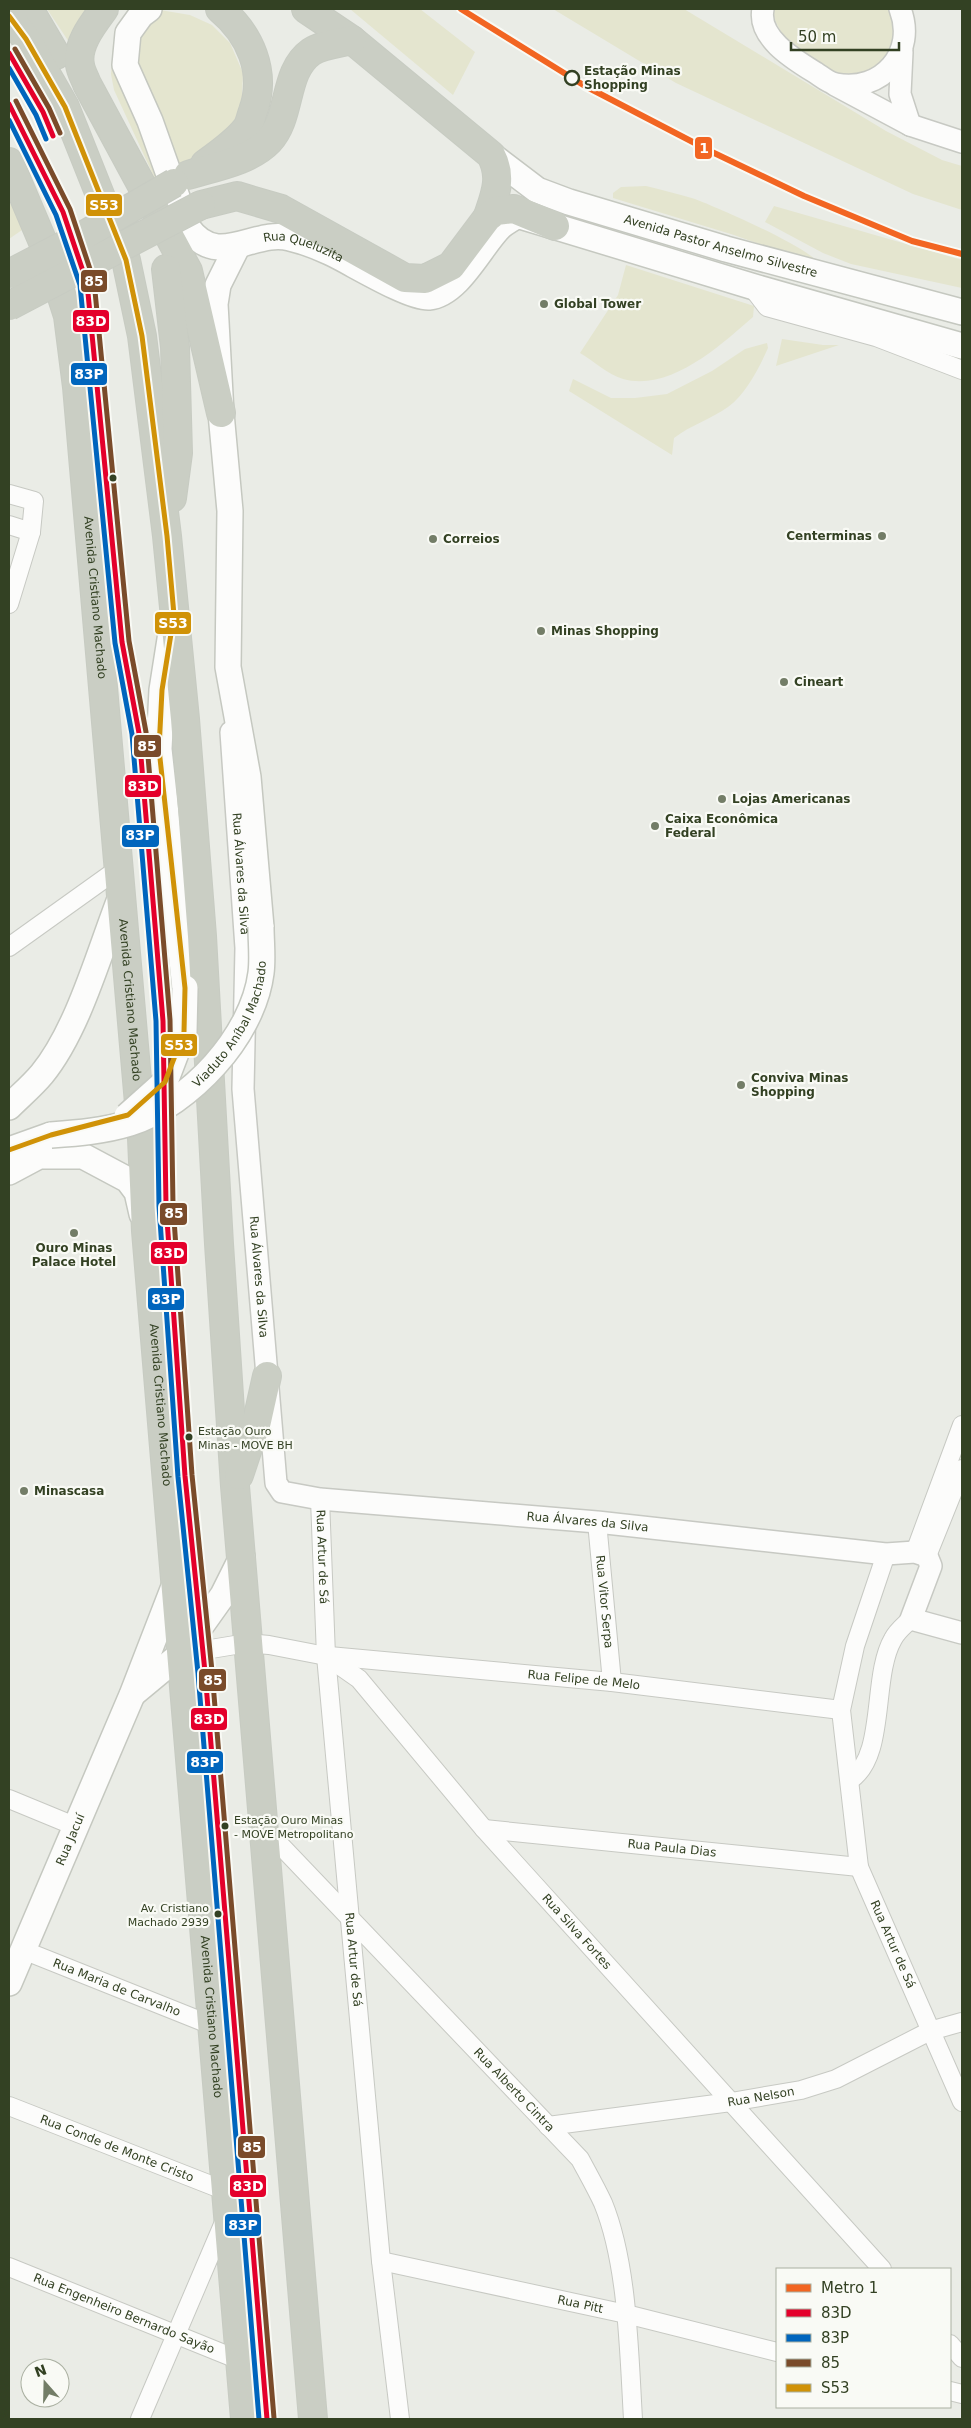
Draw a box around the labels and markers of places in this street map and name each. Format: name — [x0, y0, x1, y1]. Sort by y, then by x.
place label: Estação Minas Shopping — [584, 64, 681, 92]
marker: Estação Minas Shopping — [564, 70, 580, 86]
place label: Global Tower — [554, 297, 641, 311]
marker: Global Tower — [538, 298, 550, 310]
unlabelled marker — [108, 473, 118, 483]
place label: Centerminas — [786, 529, 872, 543]
marker: Centerminas — [876, 530, 888, 542]
place label: Correios — [443, 532, 500, 546]
marker: Correios — [427, 533, 439, 545]
place label: Minas Shopping — [551, 624, 659, 638]
marker: Minas Shopping — [535, 625, 547, 637]
place label: Cineart — [794, 675, 844, 689]
marker: Cineart — [778, 676, 790, 688]
place label: Lojas Americanas — [732, 792, 850, 806]
marker: Lojas Americanas — [716, 793, 728, 805]
place label: Caixa Econômica Federal — [665, 812, 778, 840]
marker: Caixa Econômica Federal — [649, 820, 661, 832]
place label: Conviva Minas Shopping — [751, 1071, 848, 1099]
marker: Conviva Minas Shopping — [735, 1079, 747, 1091]
marker: Ouro Minas Palace Hotel — [68, 1227, 80, 1239]
place label: Ouro Minas Palace Hotel — [32, 1241, 116, 1269]
place label: Estação Ouro Minas - MOVE BH — [198, 1425, 293, 1452]
marker: Estação Ouro Minas - MOVE BH — [184, 1432, 194, 1442]
place label: Minascasa — [34, 1484, 104, 1498]
marker: Minascasa — [18, 1485, 30, 1497]
place label: Estação Ouro Minas - MOVE Metropolitano — [234, 1814, 354, 1841]
marker: Estação Ouro Minas - MOVE Metropolitano — [220, 1821, 230, 1831]
place label: Av. Cristiano Machado 2939 — [128, 1902, 209, 1929]
marker: Av. Cristiano Machado 2939 — [213, 1909, 223, 1919]

